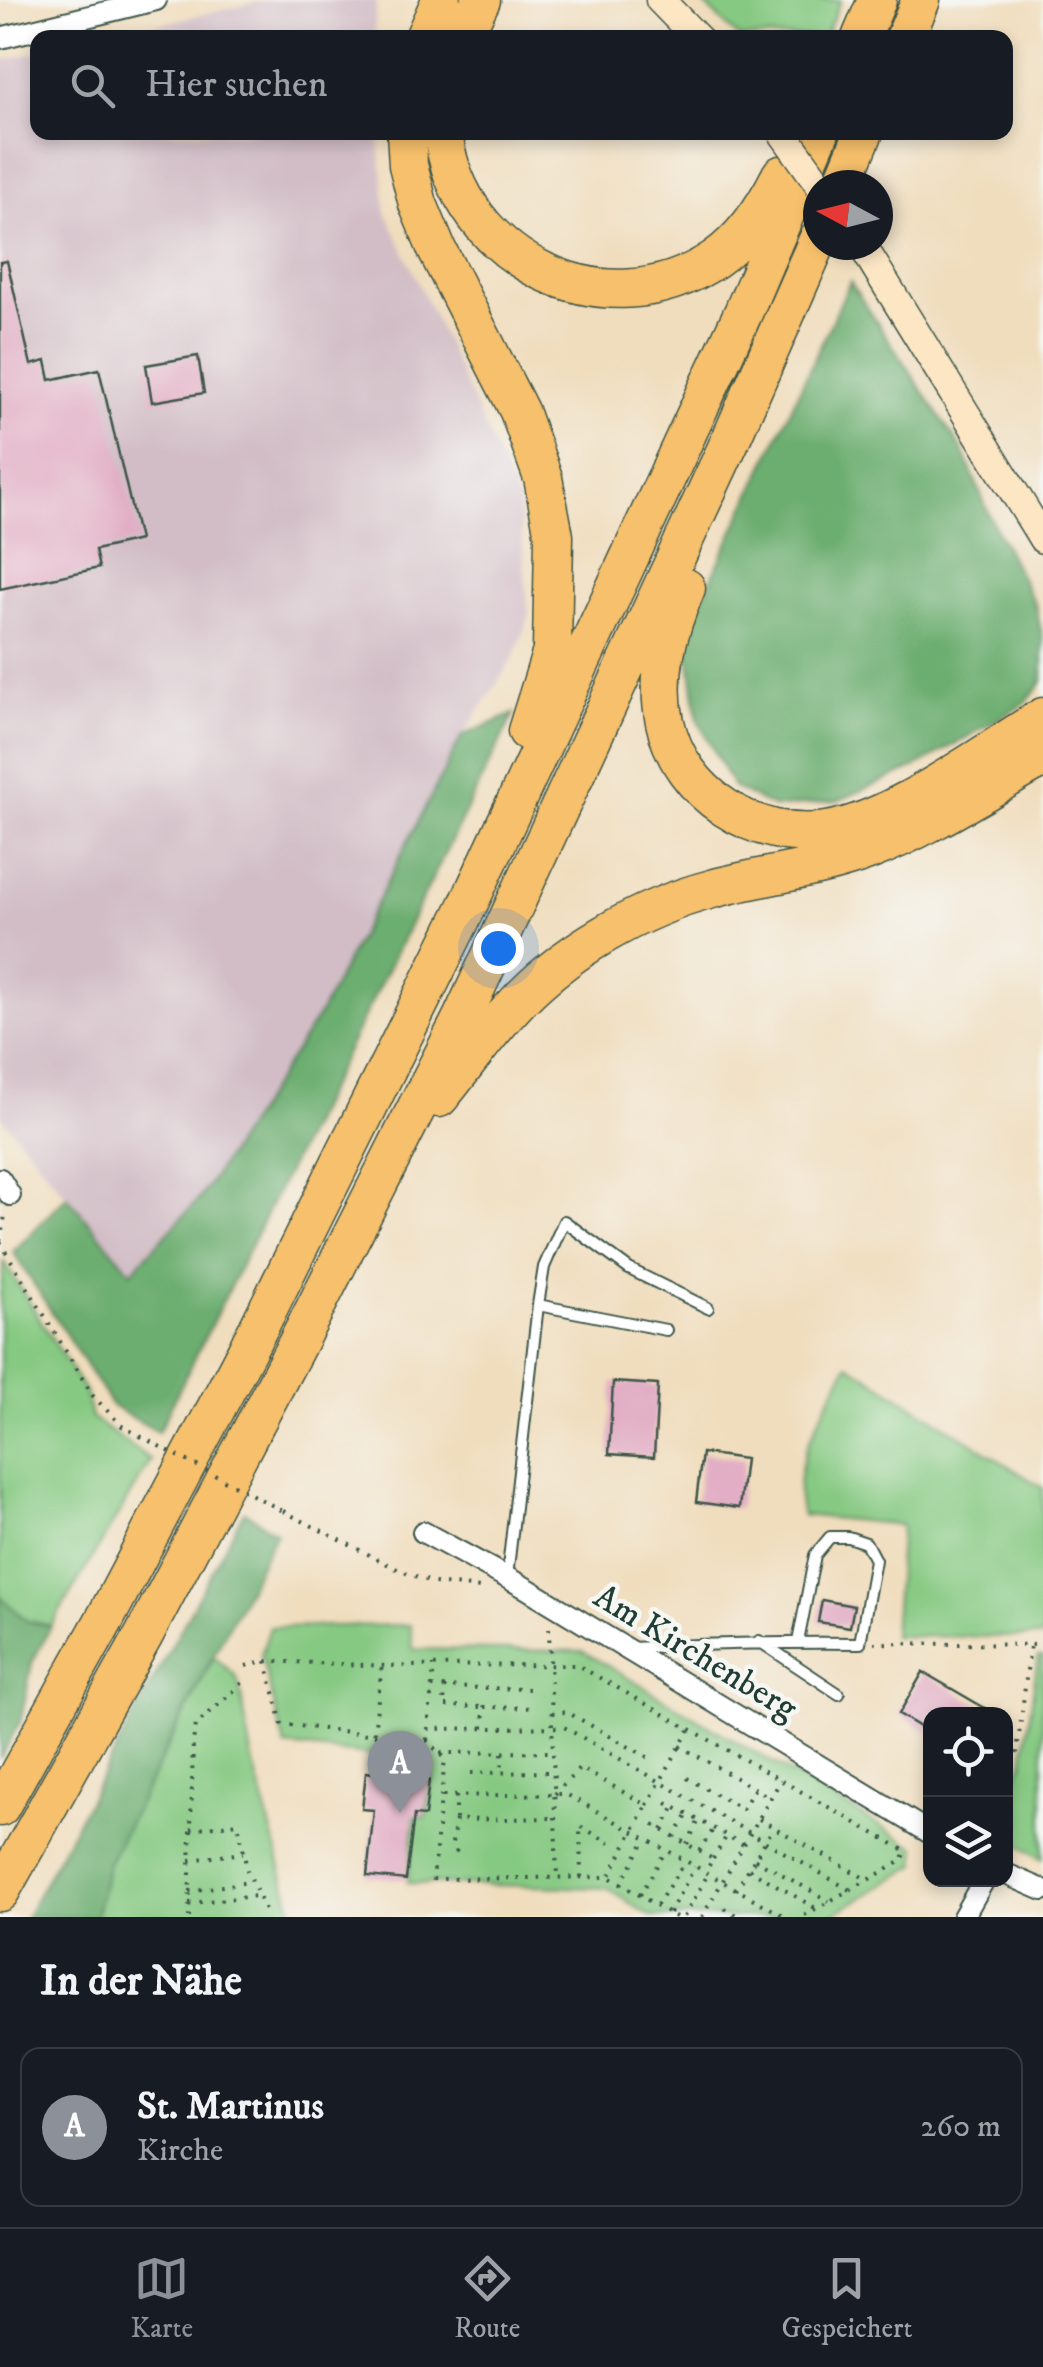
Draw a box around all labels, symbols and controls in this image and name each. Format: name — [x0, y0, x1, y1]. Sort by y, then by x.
search box — [30, 30, 1013, 140]
icon: search — [65, 58, 120, 113]
text: Hier suchen — [145, 61, 328, 109]
north arrow — [803, 170, 893, 260]
your location — [473, 923, 524, 974]
street label: Am Kirchenberg — [585, 1575, 806, 1731]
map controls — [923, 1707, 1013, 1887]
button: locate — [923, 1707, 1013, 1797]
pin: A — [368, 1730, 432, 1813]
button: layers — [923, 1797, 1013, 1887]
text: In der Nähe — [40, 1956, 242, 2008]
text: St. Martinus — [137, 2083, 324, 2131]
text: A — [64, 2107, 85, 2147]
text: 260 m — [921, 2107, 1001, 2147]
text: Kirche — [137, 2131, 223, 2171]
tab: Karte — [131, 2251, 193, 2346]
tab: Route — [454, 2251, 520, 2346]
tab: Gespeichert — [781, 2251, 912, 2346]

